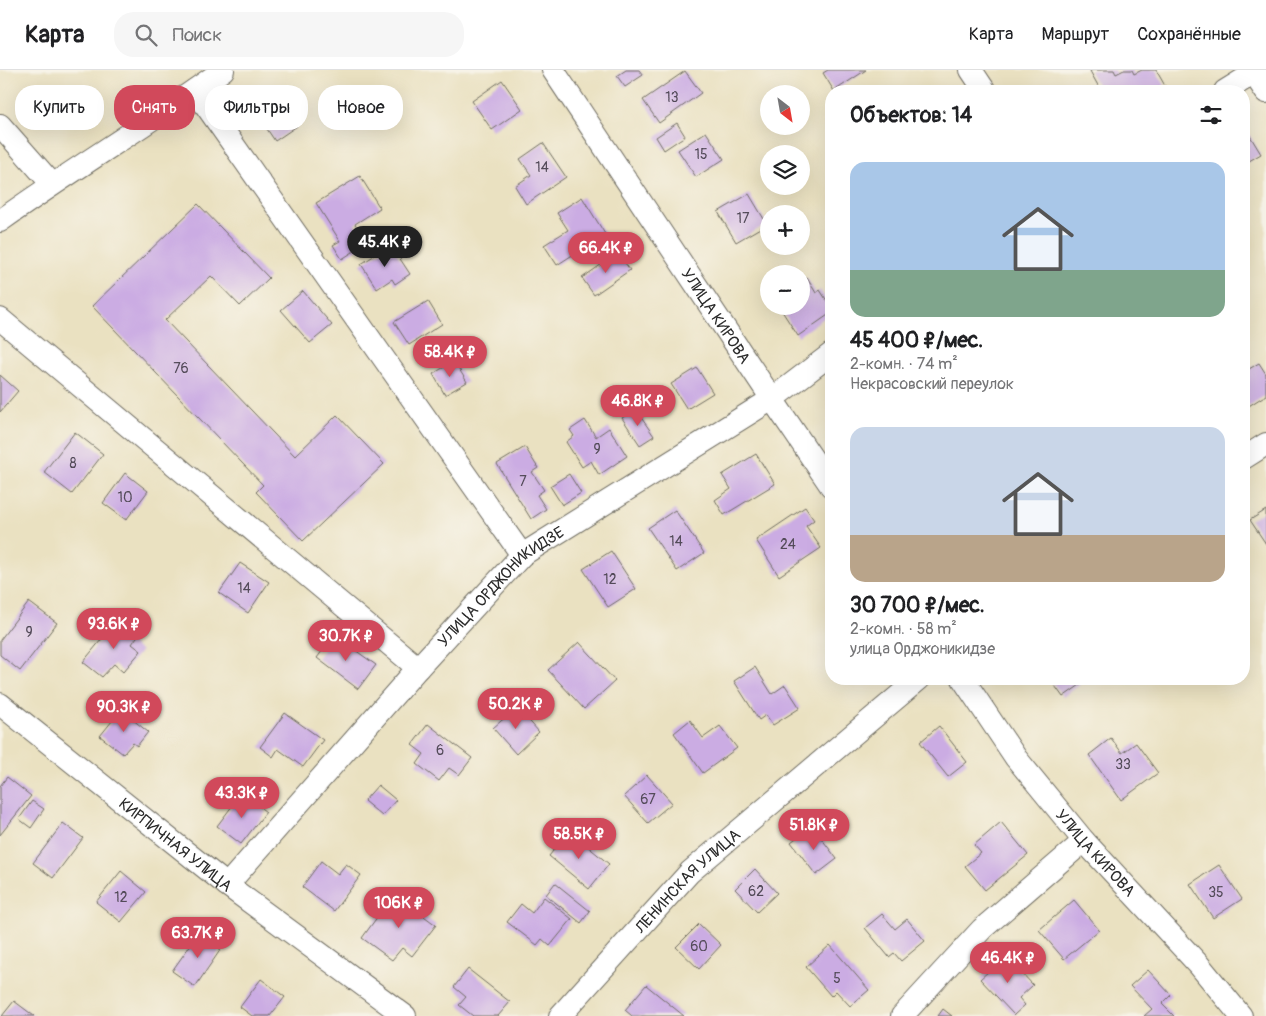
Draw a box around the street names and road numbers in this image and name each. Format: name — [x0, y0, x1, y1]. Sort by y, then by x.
street label: УЛИЦА КИРОВА — [677, 265, 755, 368]
street label: УЛИЦА ОРДЖОНИКИДЗЕ — [434, 522, 568, 651]
street label: КИРПИЧНАЯ УЛИЦА — [115, 794, 236, 896]
street label: УЛИЦА КИРОВА — [1051, 805, 1139, 901]
street label: ЛЕНИНСКАЯ УЛИЦА — [630, 825, 745, 938]

